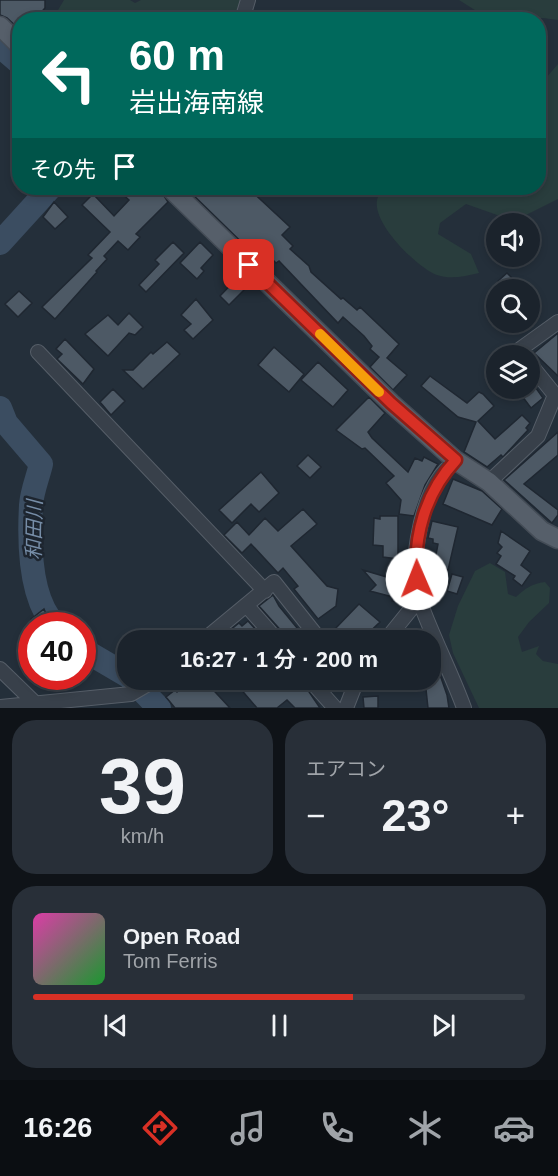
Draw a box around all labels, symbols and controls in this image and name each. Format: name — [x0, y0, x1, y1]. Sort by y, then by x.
text: 60 m — [129, 32, 225, 79]
icon: left — [30, 36, 108, 114]
text: 岩出海南線 — [129, 88, 264, 118]
icon: arrive — [108, 150, 141, 183]
text: その先 — [30, 157, 96, 182]
map controls — [486, 213, 540, 399]
button: sound — [486, 213, 540, 267]
pin — [223, 239, 274, 290]
icon: arrive — [232, 248, 265, 281]
button: search — [486, 279, 540, 333]
button: layers — [486, 345, 540, 399]
water label: 和田川 — [22, 498, 46, 560]
position arrow — [385, 547, 449, 611]
speed limit sign: 40 — [18, 612, 96, 690]
text: 16:27 · 1 分 · 200 m — [180, 647, 378, 672]
text: 39 — [99, 742, 186, 830]
text: エアコン — [306, 758, 386, 780]
text: 23° — [381, 790, 450, 841]
text: − — [306, 797, 325, 834]
text: + — [506, 797, 525, 834]
text: km/h — [121, 825, 164, 847]
text: Open Road — [123, 924, 240, 949]
text: Tom Ferris — [123, 950, 217, 972]
icon: previous — [99, 1009, 132, 1042]
icon: pause — [263, 1009, 296, 1042]
icon: next — [427, 1009, 460, 1042]
icon: directions — [139, 1107, 181, 1149]
icon: music — [227, 1107, 269, 1149]
icon: phone — [316, 1107, 358, 1149]
icon: climate — [404, 1107, 446, 1149]
icon: car — [493, 1107, 535, 1149]
text: 16:26 — [23, 1113, 92, 1143]

